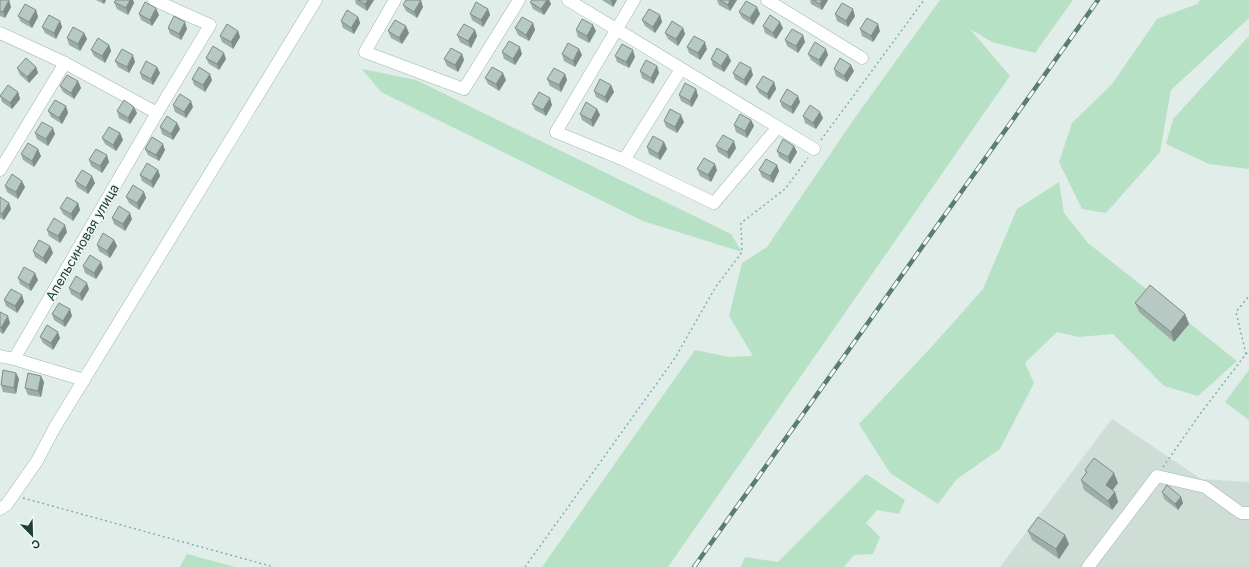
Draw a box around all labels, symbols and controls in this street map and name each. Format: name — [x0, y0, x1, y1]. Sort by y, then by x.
street label: Апельсиновая улица — [42, 181, 122, 303]
north arrow — [12, 515, 52, 555]
text: С — [29, 536, 42, 552]

